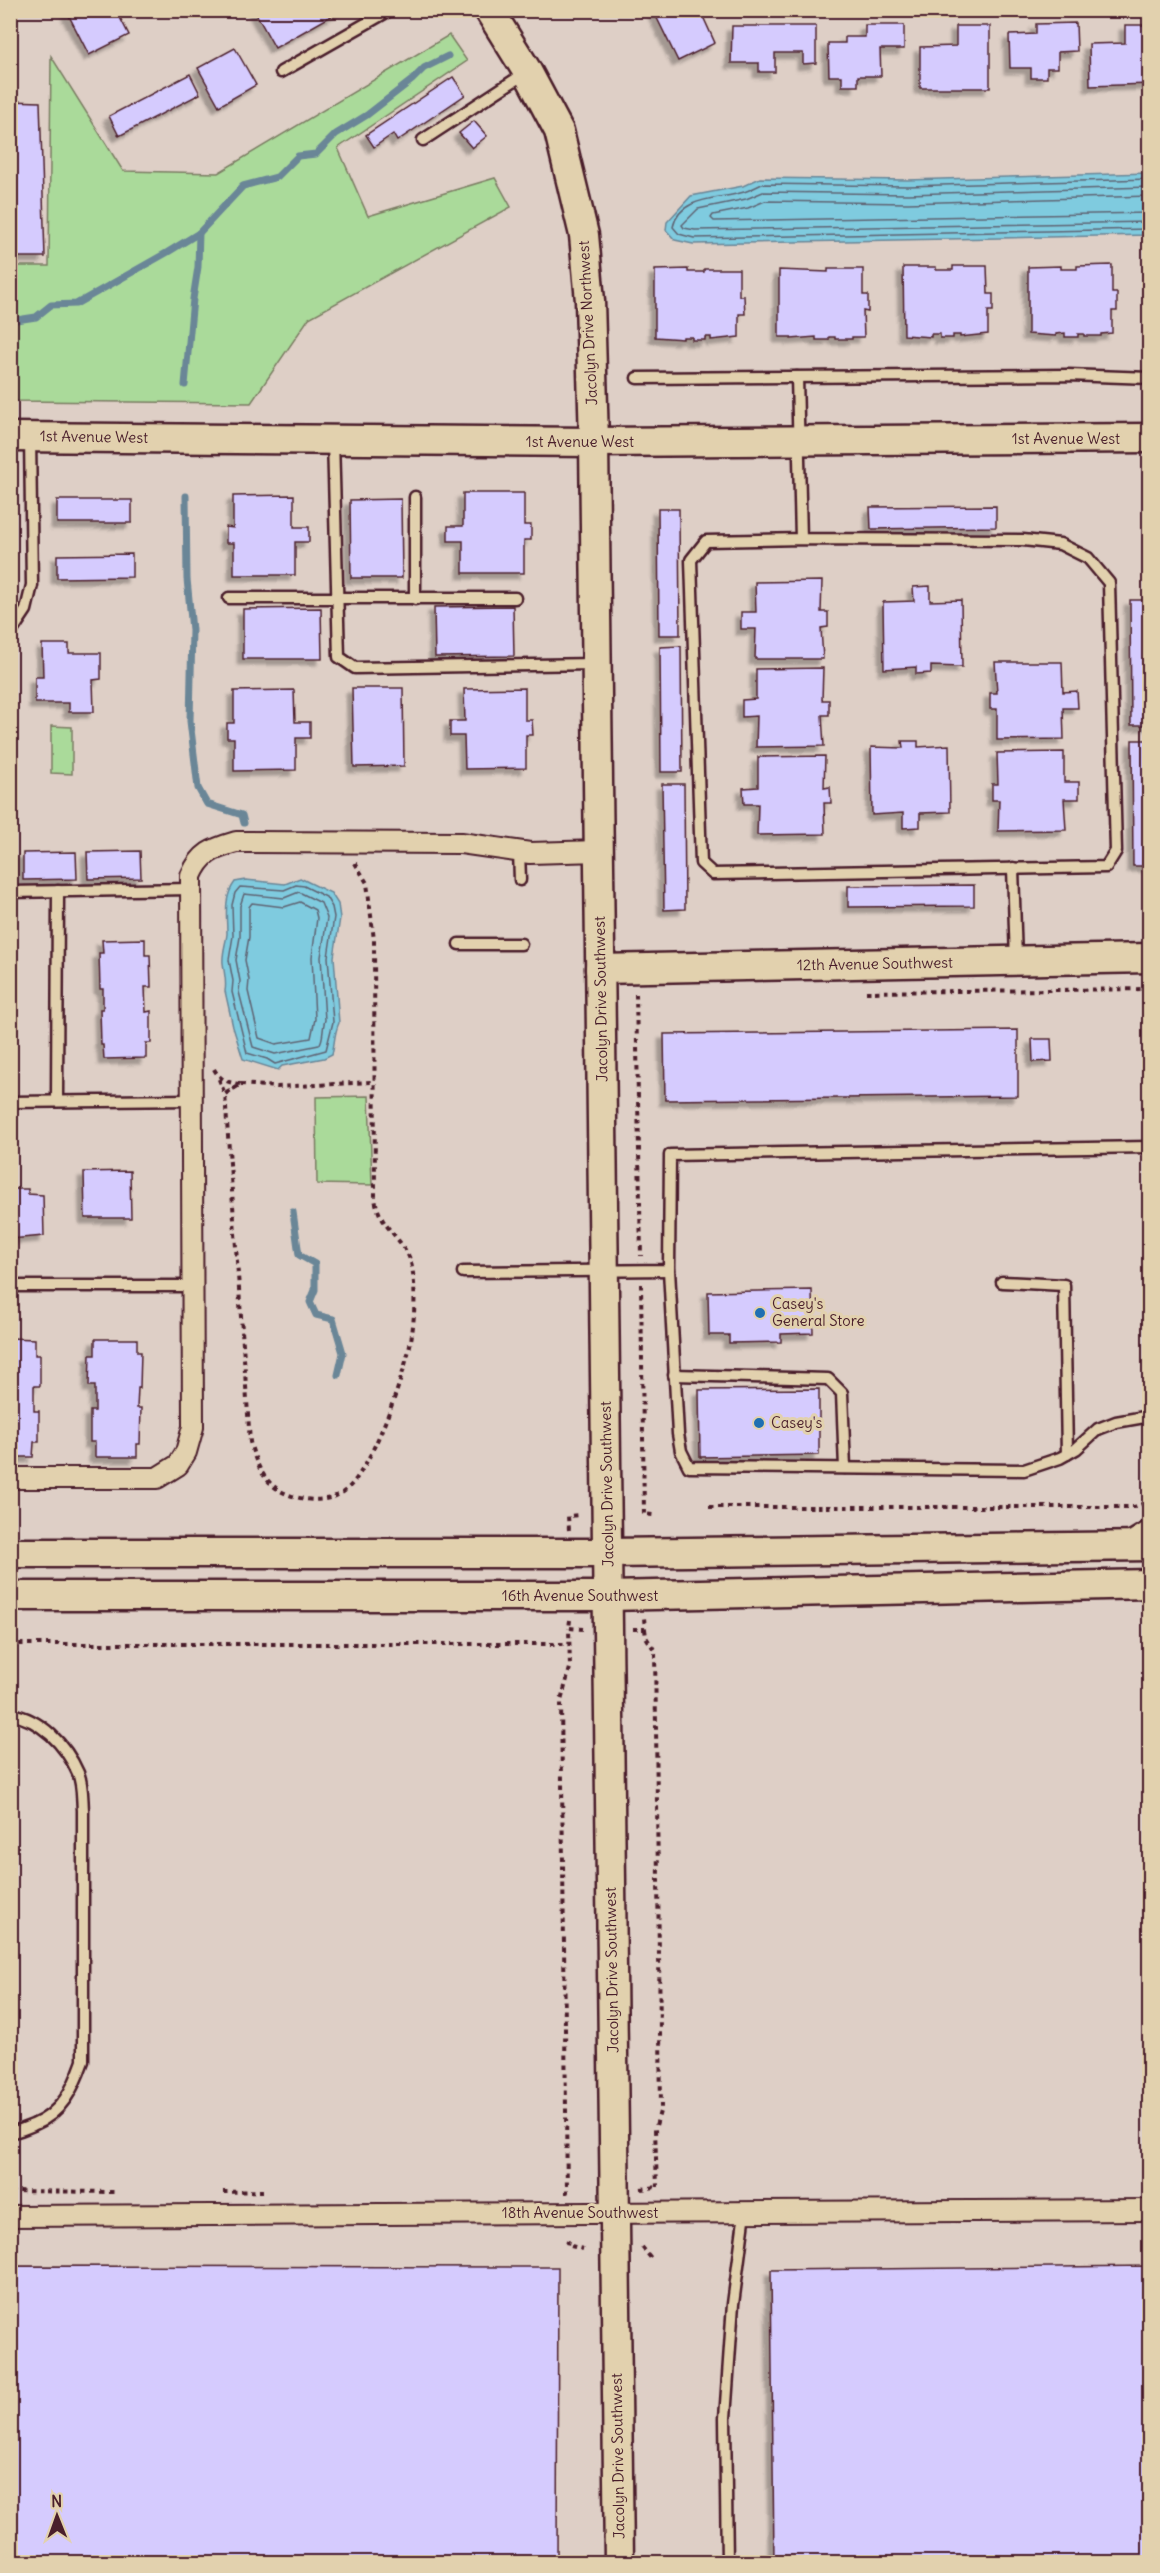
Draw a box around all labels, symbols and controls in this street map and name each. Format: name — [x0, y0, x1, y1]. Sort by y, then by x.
street label: Jacolyn Drive Northwest — [574, 240, 601, 406]
street label: 1st Avenue West — [40, 426, 148, 447]
street label: 1st Avenue West — [1012, 429, 1120, 448]
street label: 1st Avenue West — [526, 432, 634, 451]
street label: Jacolyn Drive Southwest — [590, 916, 611, 1082]
street label: 12th Avenue Southwest — [797, 953, 953, 974]
place label: Casey's General Store — [772, 1294, 864, 1330]
marker: Casey's General Store — [753, 1306, 767, 1320]
street label: Jacolyn Drive Southwest — [596, 1401, 617, 1567]
place label: Casey's — [771, 1413, 823, 1432]
marker: Casey's — [752, 1416, 766, 1430]
street label: 16th Avenue Southwest — [502, 1586, 658, 1605]
street label: Jacolyn Drive Southwest — [601, 1887, 622, 2053]
street label: 18th Avenue Southwest — [502, 2203, 658, 2222]
street label: Jacolyn Drive Southwest — [607, 2373, 628, 2539]
north arrow — [27, 2486, 87, 2546]
text: N — [51, 2491, 62, 2511]

